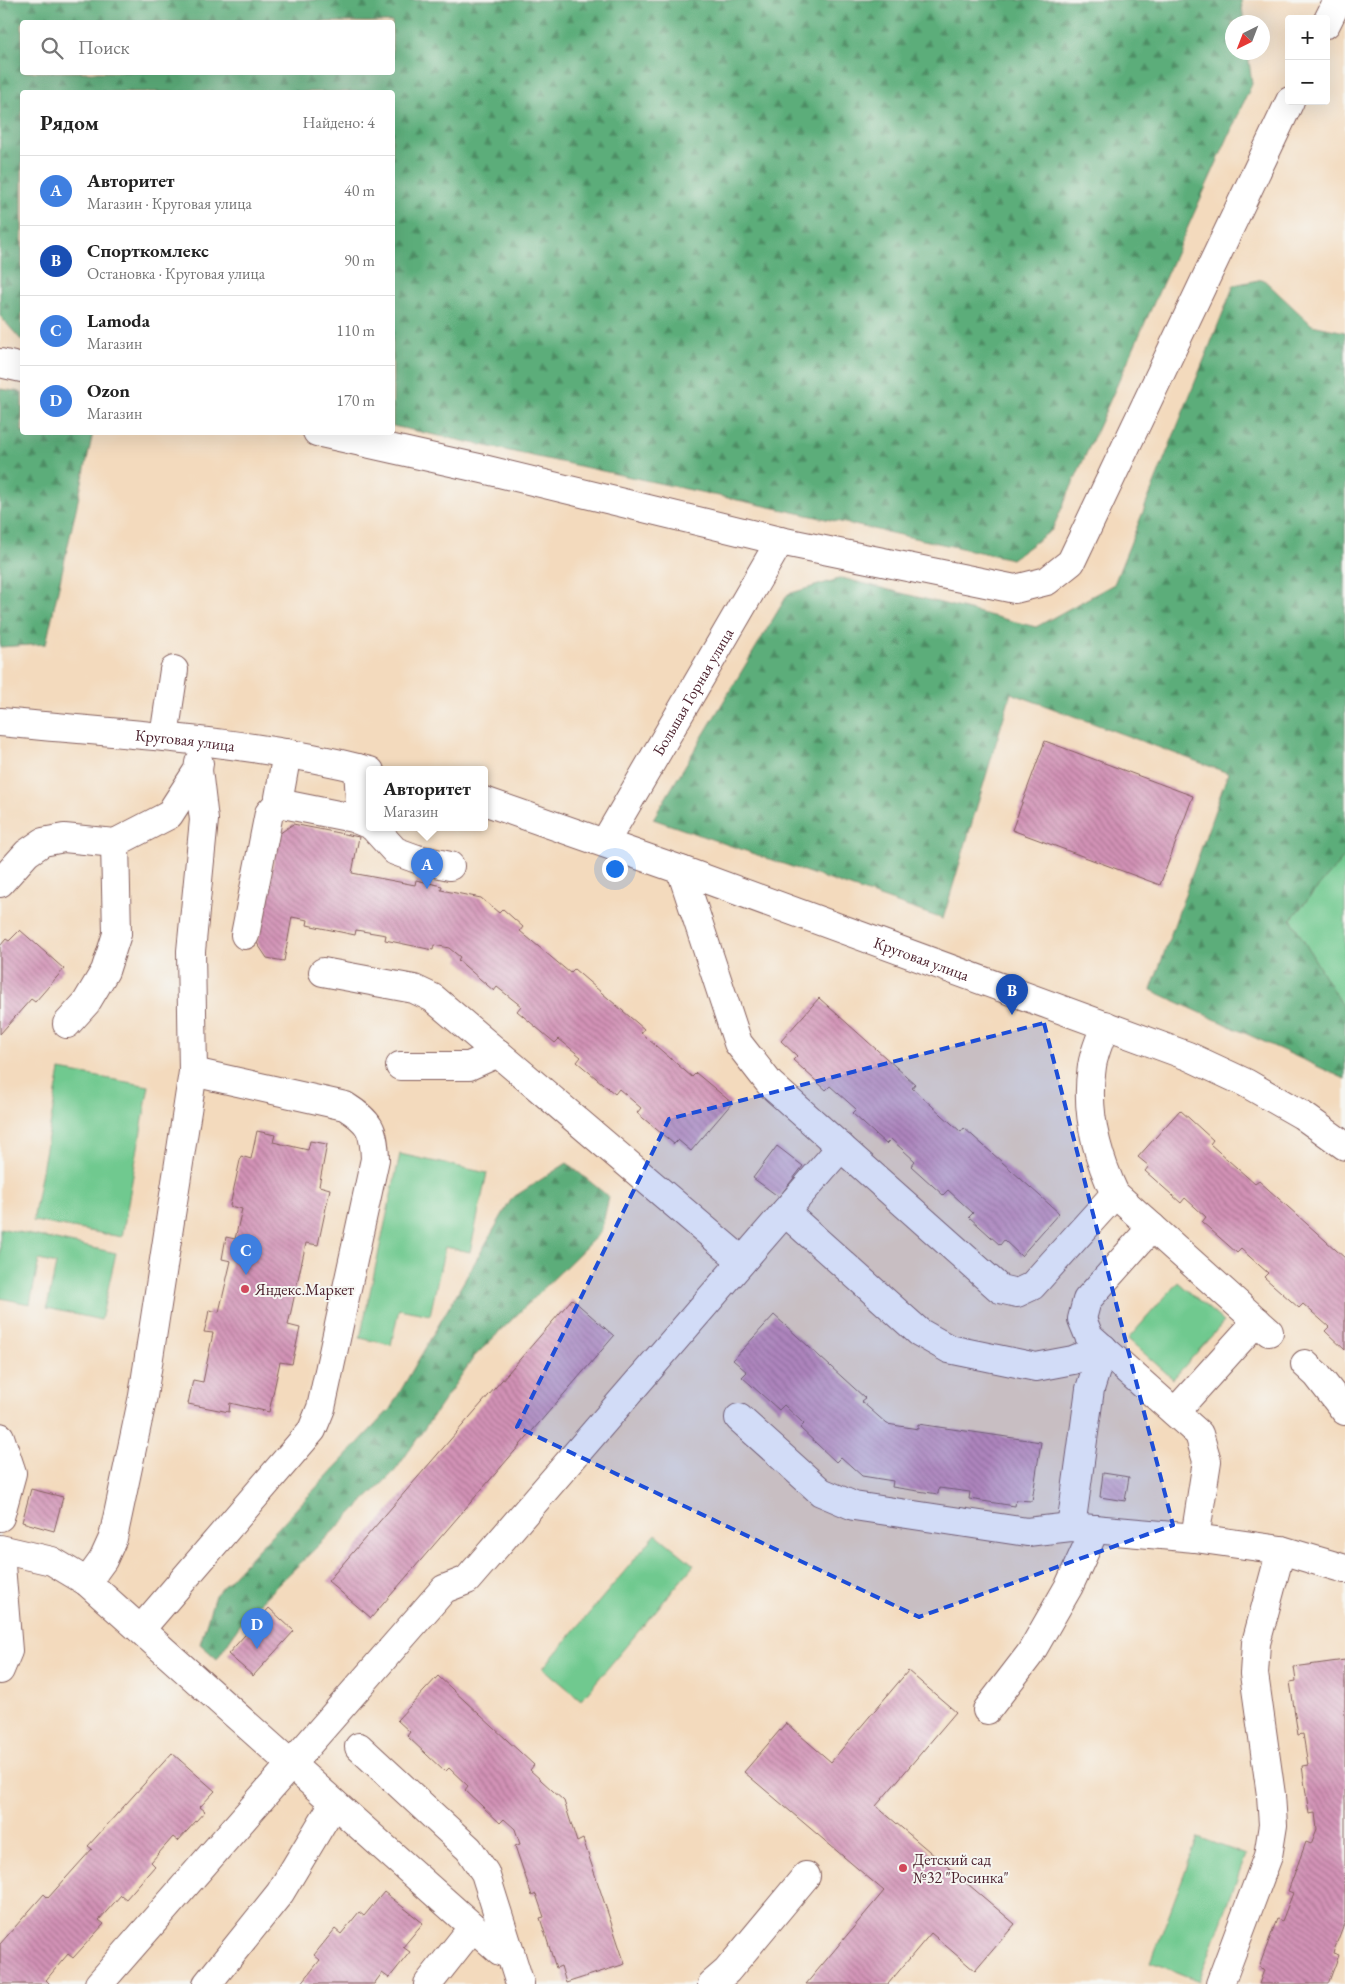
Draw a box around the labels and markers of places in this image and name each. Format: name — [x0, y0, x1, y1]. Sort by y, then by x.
pin: A — [411, 848, 443, 889]
pin: B — [996, 974, 1028, 1015]
pin: C — [230, 1234, 262, 1275]
place label: Яндекс.Маркет — [254, 1279, 354, 1300]
marker: Яндекс.Маркет — [239, 1283, 251, 1295]
pin: D — [241, 1608, 273, 1649]
place label: Детский сад №32 "Росинка" — [913, 1849, 1009, 1888]
marker: Детский сад №32 "Росинка" — [897, 1862, 909, 1874]

